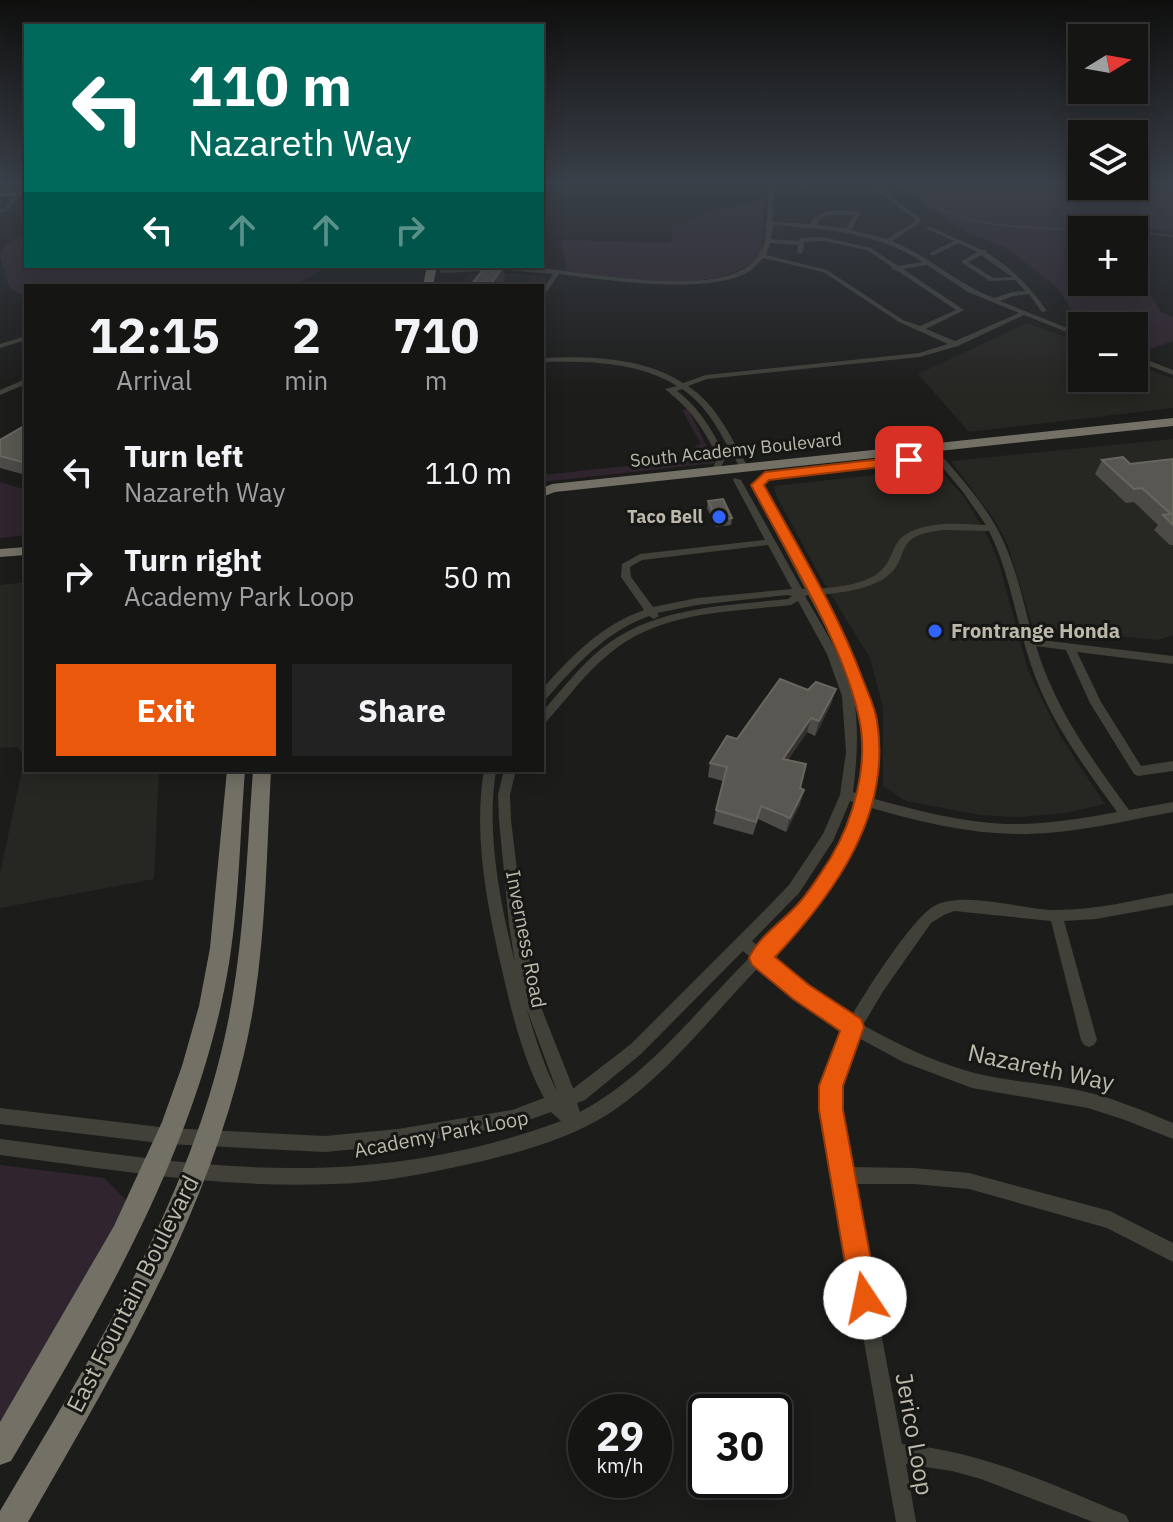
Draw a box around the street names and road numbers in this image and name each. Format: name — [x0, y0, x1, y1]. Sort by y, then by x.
street label: South Academy Boulevard — [629, 427, 843, 472]
street label: Inverness Road — [500, 868, 553, 1010]
street label: Nazareth Way — [965, 1036, 1117, 1098]
street label: Academy Park Loop — [351, 1103, 530, 1164]
street label: East Fountain Boulevard — [58, 1170, 206, 1417]
street label: Jerico Loop — [888, 1370, 941, 1498]

